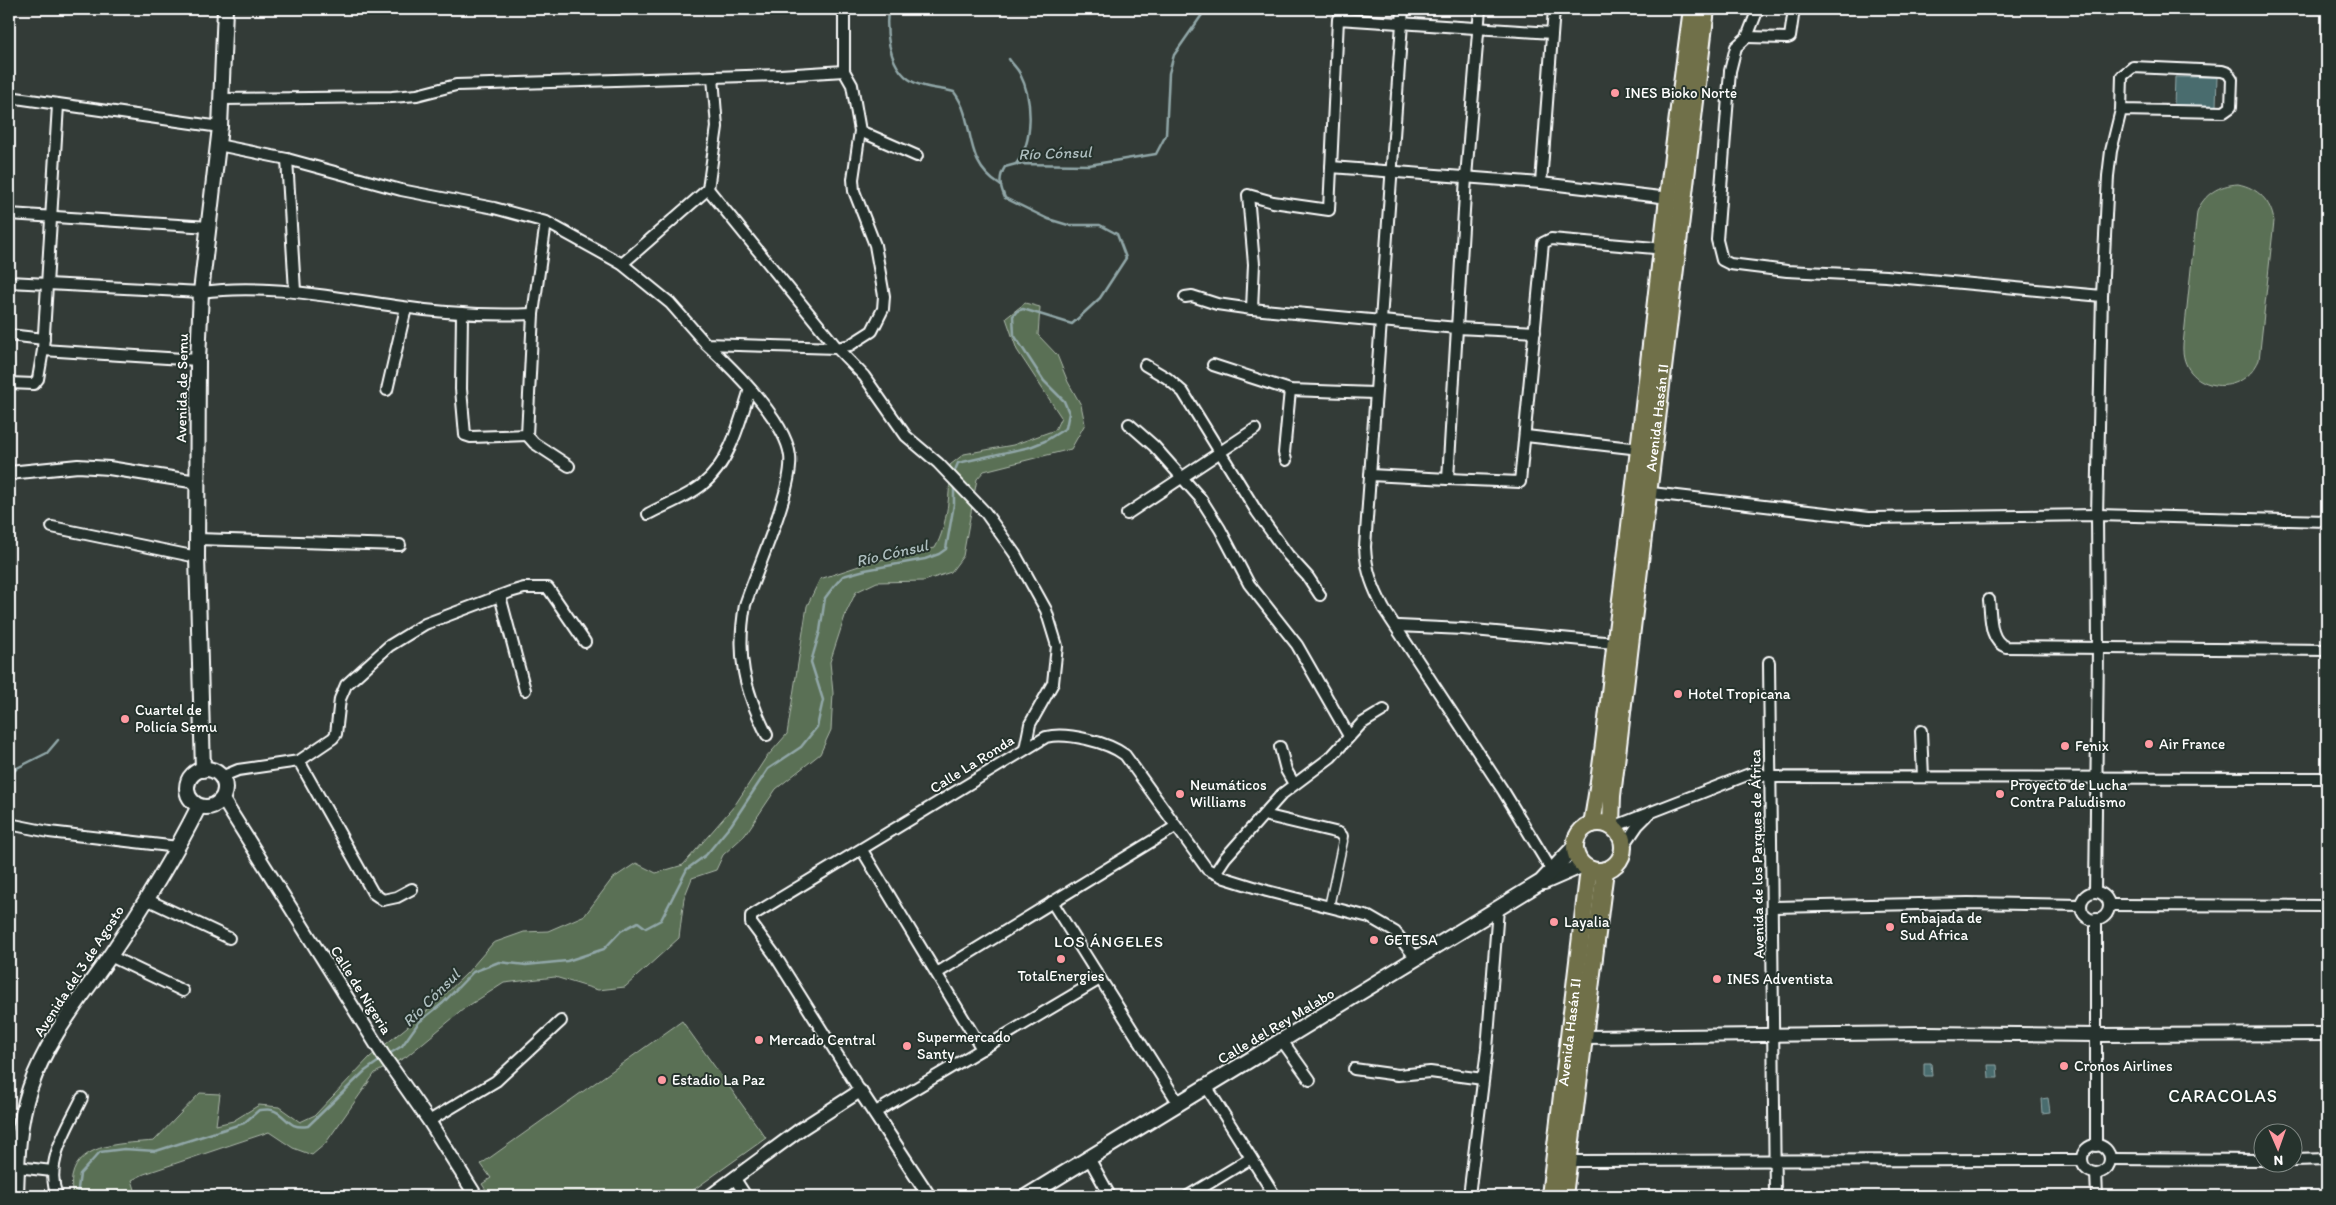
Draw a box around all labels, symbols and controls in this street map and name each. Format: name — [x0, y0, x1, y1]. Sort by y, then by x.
place label: INES Bioko Norte — [1625, 84, 1737, 102]
marker: INES Bioko Norte — [1609, 87, 1621, 99]
water label: Río Cónsul — [1018, 142, 1094, 164]
street label: Avenida de Semu — [172, 333, 192, 443]
street label: Avenida Hasán II — [1642, 363, 1673, 473]
water label: Río Cónsul — [854, 535, 931, 571]
place label: Hotel Tropicana — [1688, 685, 1791, 703]
marker: Hotel Tropicana — [1672, 688, 1684, 700]
place label: Cuartel de Policía Semu — [135, 701, 217, 736]
marker: Cuartel de Policía Semu — [119, 713, 131, 725]
street label: Calle La Ronda — [927, 731, 1018, 797]
place label: Air France — [2159, 735, 2225, 753]
place label: Fenix — [2075, 737, 2109, 755]
marker: Air France — [2143, 738, 2155, 750]
marker: Fenix — [2059, 740, 2071, 752]
street label: Avenida de los Parques de África — [1746, 749, 1768, 959]
place label: Neumáticos Williams — [1190, 776, 1267, 811]
place label: Proyecto de Lucha Contra Paludismo — [2010, 776, 2127, 811]
marker: Neumáticos Williams — [1174, 788, 1186, 800]
marker: Proyecto de Lucha Contra Paludismo — [1994, 788, 2006, 800]
street label: Avenida del 3 de Agosto — [30, 902, 128, 1040]
place label: Embajada de Sud Africa — [1900, 909, 1982, 944]
place label: Layalia — [1564, 913, 1610, 931]
marker: Layalia — [1548, 916, 1560, 928]
marker: Embajada de Sud Africa — [1884, 921, 1896, 933]
place label: GETESA — [1384, 931, 1438, 949]
district label: LOS ÁNGELES — [1054, 932, 1164, 951]
marker: GETESA — [1368, 934, 1380, 946]
street label: Calle de Nigeria — [327, 942, 396, 1038]
marker: TotalEnergies — [1055, 953, 1067, 965]
water label: Río Cónsul — [398, 964, 465, 1031]
place label: TotalEnergies — [1017, 967, 1105, 985]
place label: INES Adventista — [1727, 970, 1833, 988]
marker: INES Adventista — [1711, 973, 1723, 985]
street label: Avenida Hasán II — [1554, 977, 1585, 1087]
street label: Calle del Rey Malabo — [1214, 984, 1338, 1068]
place label: Supermercado Santy — [917, 1028, 1011, 1063]
place label: Mercado Central — [769, 1031, 876, 1049]
marker: Mercado Central — [753, 1034, 765, 1046]
marker: Supermercado Santy — [901, 1040, 913, 1052]
place label: Cronos Airlines — [2074, 1057, 2173, 1075]
marker: Cronos Airlines — [2058, 1060, 2070, 1072]
place label: Estadio La Paz — [672, 1071, 765, 1089]
marker: Estadio La Paz — [656, 1074, 668, 1086]
district label: CARACOLAS — [2168, 1085, 2278, 1107]
north arrow — [2254, 1122, 2304, 1172]
text: N — [2273, 1152, 2283, 1169]

